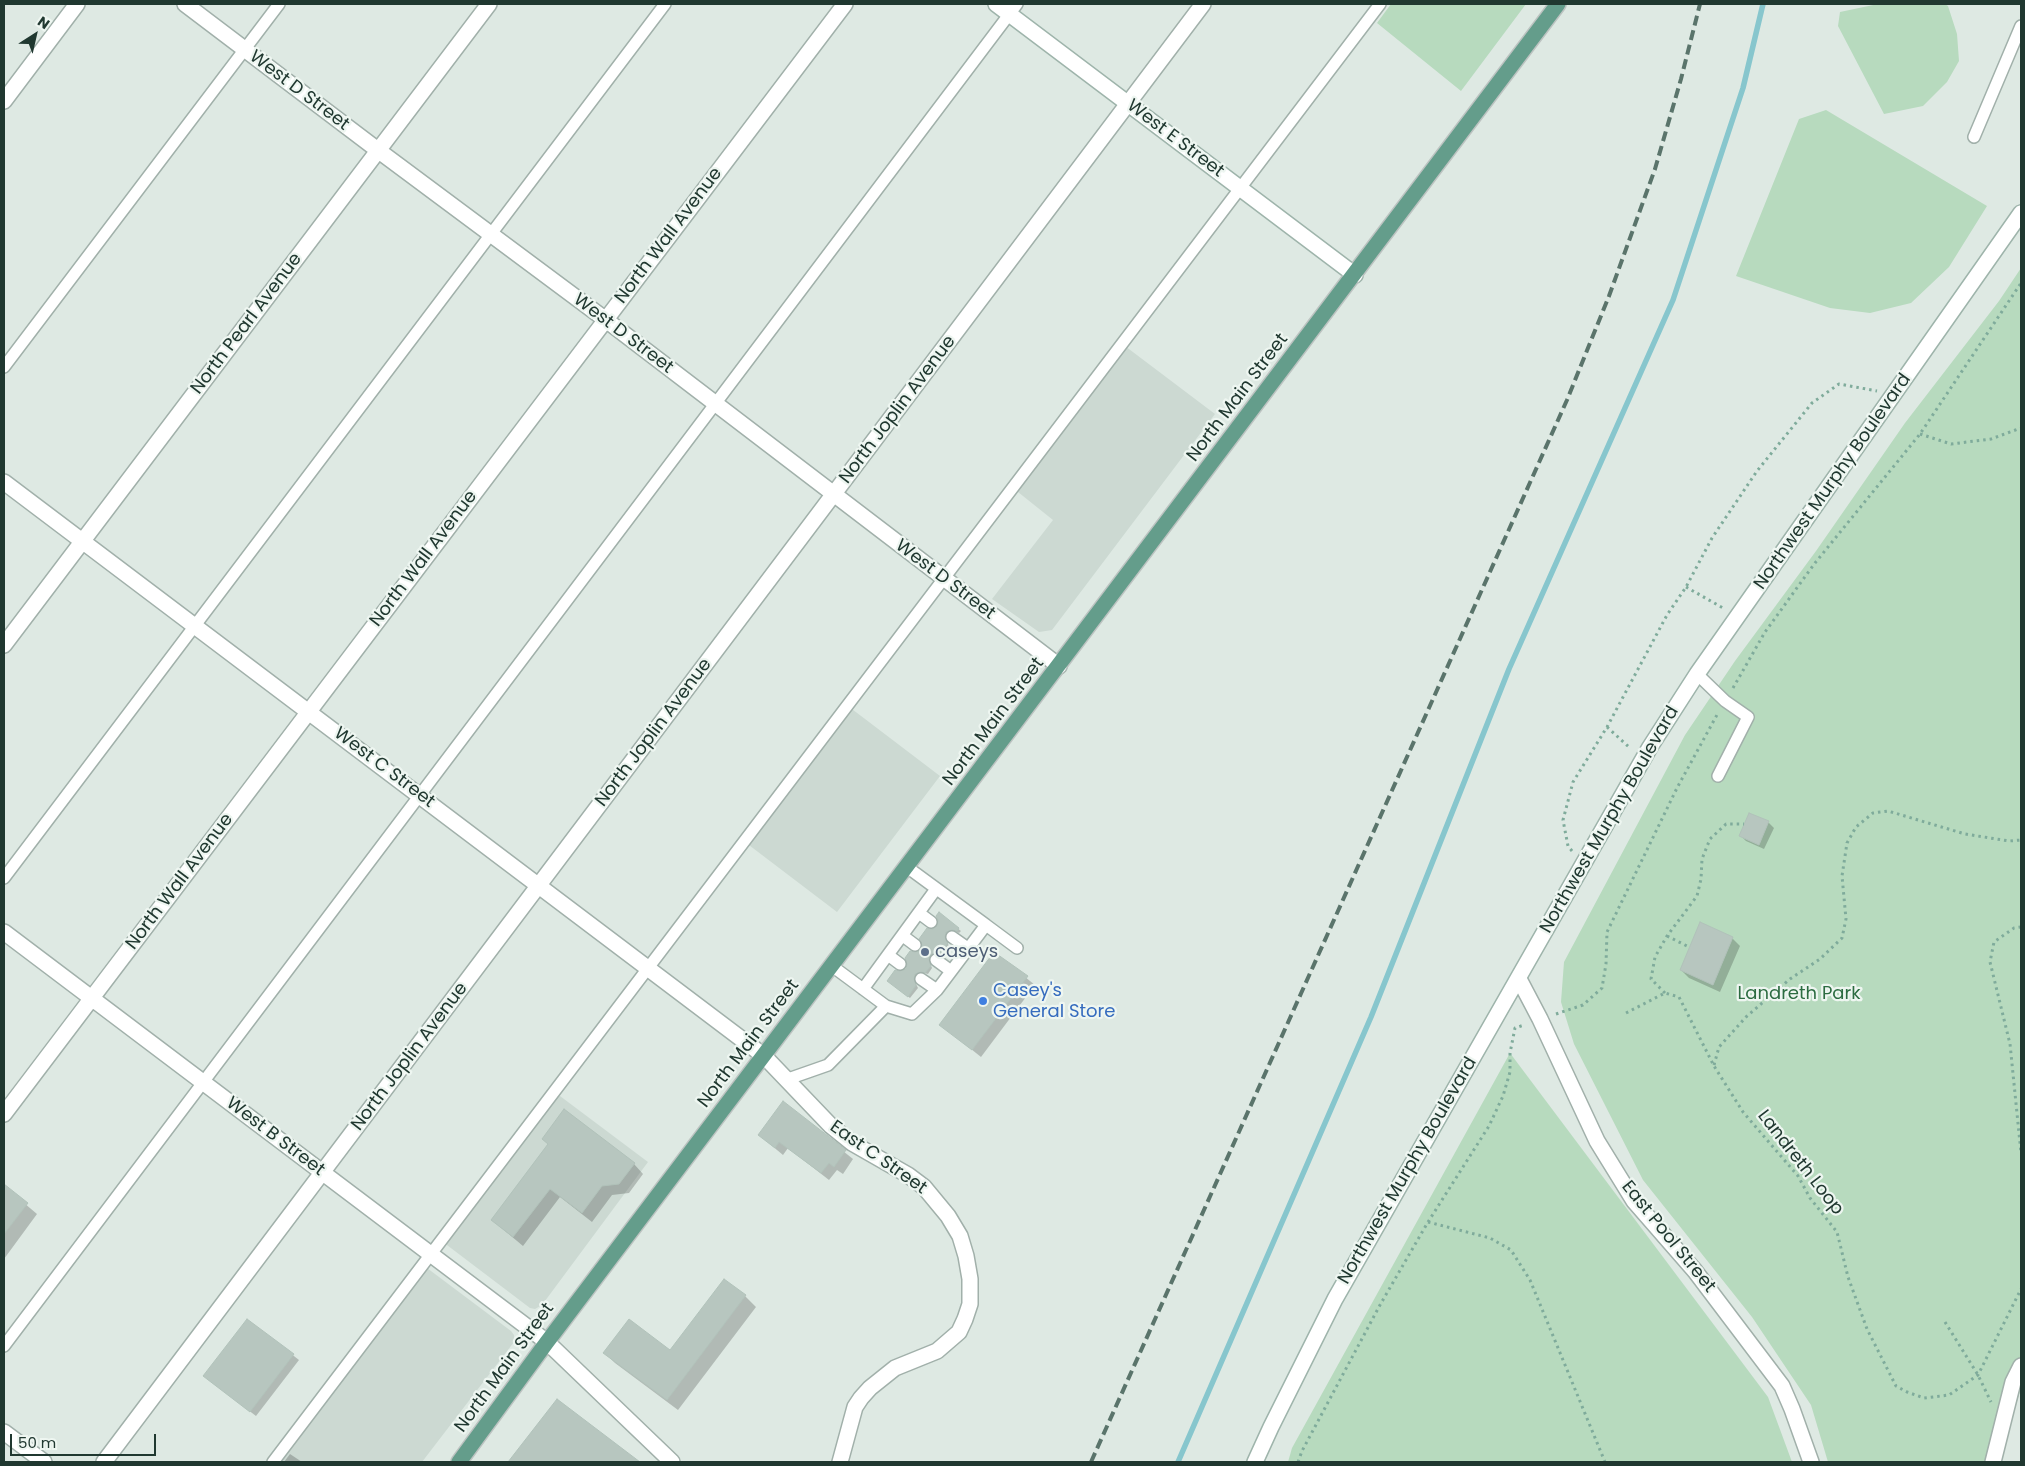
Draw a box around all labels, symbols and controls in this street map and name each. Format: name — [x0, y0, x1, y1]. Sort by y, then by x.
north arrow — [10, 10, 60, 60]
text: N — [34, 12, 54, 34]
street label: West D Street — [245, 46, 353, 136]
street label: West E Street — [1122, 95, 1228, 183]
street label: North Wall Avenue — [611, 164, 727, 308]
street label: North Pearl Avenue — [187, 249, 307, 399]
street label: West D Street — [569, 289, 677, 379]
street label: North Main Street — [1183, 330, 1293, 466]
street label: North Joplin Avenue — [835, 332, 961, 488]
street label: Northwest Murphy Boulevard — [1750, 370, 1916, 594]
street label: North Wall Avenue — [366, 487, 482, 631]
street label: West D Street — [891, 535, 999, 625]
street label: North Main Street — [939, 654, 1049, 790]
street label: North Joplin Avenue — [591, 655, 717, 811]
street label: Northwest Murphy Boulevard — [1536, 703, 1684, 937]
street label: West C Street — [329, 723, 439, 813]
street label: North Wall Avenue — [122, 810, 238, 954]
place label: caseys — [935, 941, 998, 963]
marker: caseys — [919, 946, 931, 958]
street label: North Main Street — [694, 976, 804, 1112]
street label: North Joplin Avenue — [347, 979, 473, 1135]
place label: Casey's General Store — [993, 980, 1115, 1022]
park label: Landreth Park — [1738, 983, 1860, 1005]
marker: Casey's General Store — [977, 995, 989, 1007]
street label: Northwest Murphy Boulevard — [1334, 1054, 1482, 1288]
street label: West B Street — [221, 1093, 329, 1181]
street label: Landreth Loop — [1752, 1106, 1848, 1220]
street label: East C Street — [825, 1117, 931, 1199]
street label: East Pool Street — [1616, 1177, 1720, 1297]
street label: North Main Street — [451, 1299, 559, 1437]
scale bar — [12, 1424, 159, 1456]
text: 50 m — [18, 1432, 56, 1453]

